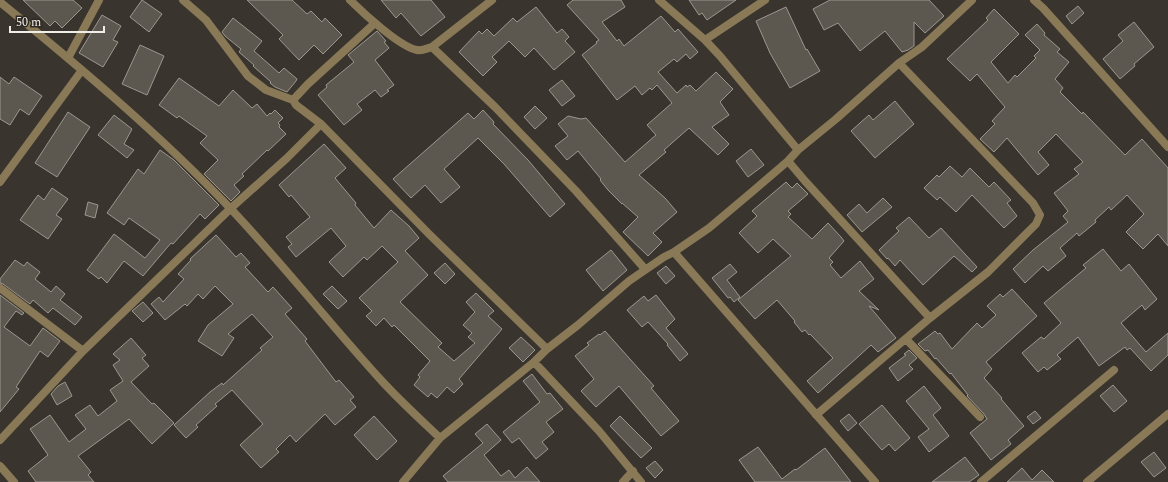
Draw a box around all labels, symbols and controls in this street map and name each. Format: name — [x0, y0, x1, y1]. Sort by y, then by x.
scale bar — [10, 8, 104, 34]
text: 50 m — [16, 13, 41, 32]

